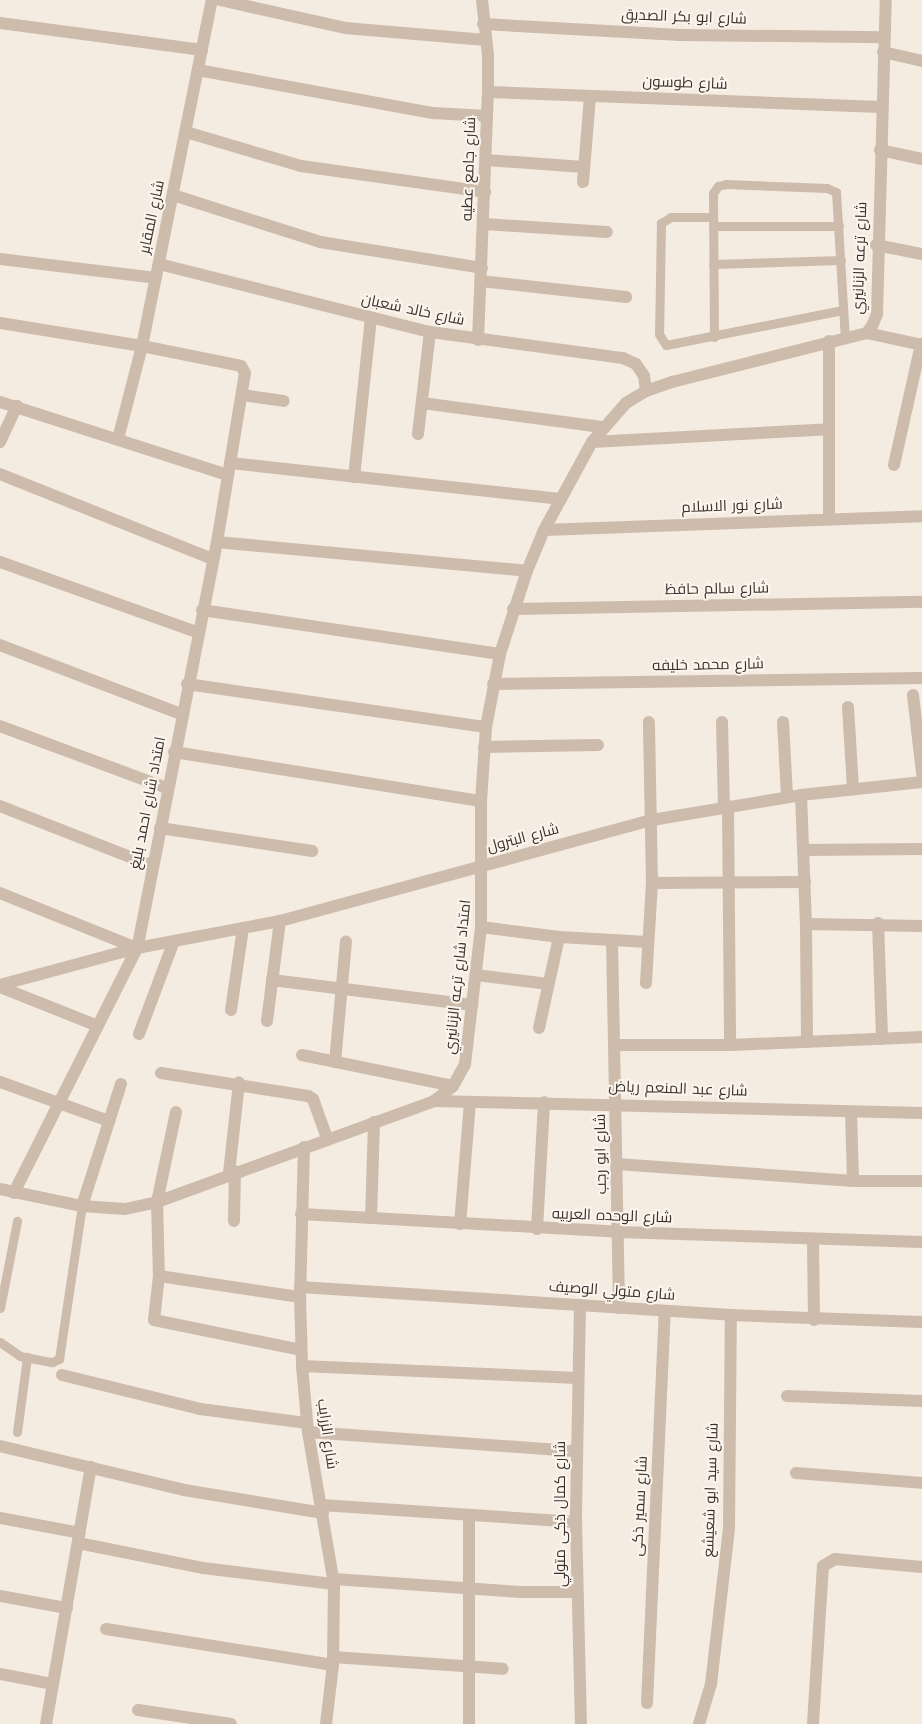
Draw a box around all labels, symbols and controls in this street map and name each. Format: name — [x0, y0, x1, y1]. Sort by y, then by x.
street label: شارع ابو بكر الصديق — [621, 6, 747, 28]
street label: شارع طوسون — [642, 73, 728, 93]
street label: شارع جامع عطيه — [458, 117, 480, 221]
street label: شارع المقابر — [135, 178, 169, 256]
street label: شارع ترعه الزنانيري — [849, 201, 871, 315]
street label: شارع خالد شعبان — [360, 290, 466, 330]
street label: شارع نور الاسلام — [681, 495, 783, 517]
street label: شارع سالم حافظ — [665, 579, 769, 599]
street label: شارع محمد خليفه — [652, 655, 764, 675]
street label: امتداد شارع احمد بليغ — [126, 735, 170, 871]
street label: شارع البترول — [485, 820, 561, 856]
street label: امتداد شارع ترعه الزنانيري — [441, 899, 475, 1055]
street label: شارع عبد المنعم رياض — [608, 1078, 748, 1100]
street label: شارع ابو رجب — [591, 1114, 611, 1194]
street label: شارع الوحده العربيه — [551, 1205, 673, 1227]
street label: شارع متولي الوصيف — [548, 1278, 676, 1304]
street label: شارع الزرايب — [313, 1398, 341, 1470]
street label: شارع سيد ابو شعيشع — [700, 1422, 722, 1558]
street label: شارع كمال ذكى متولي — [552, 1441, 570, 1587]
street label: شارع سمير ذكى — [628, 1455, 652, 1557]

